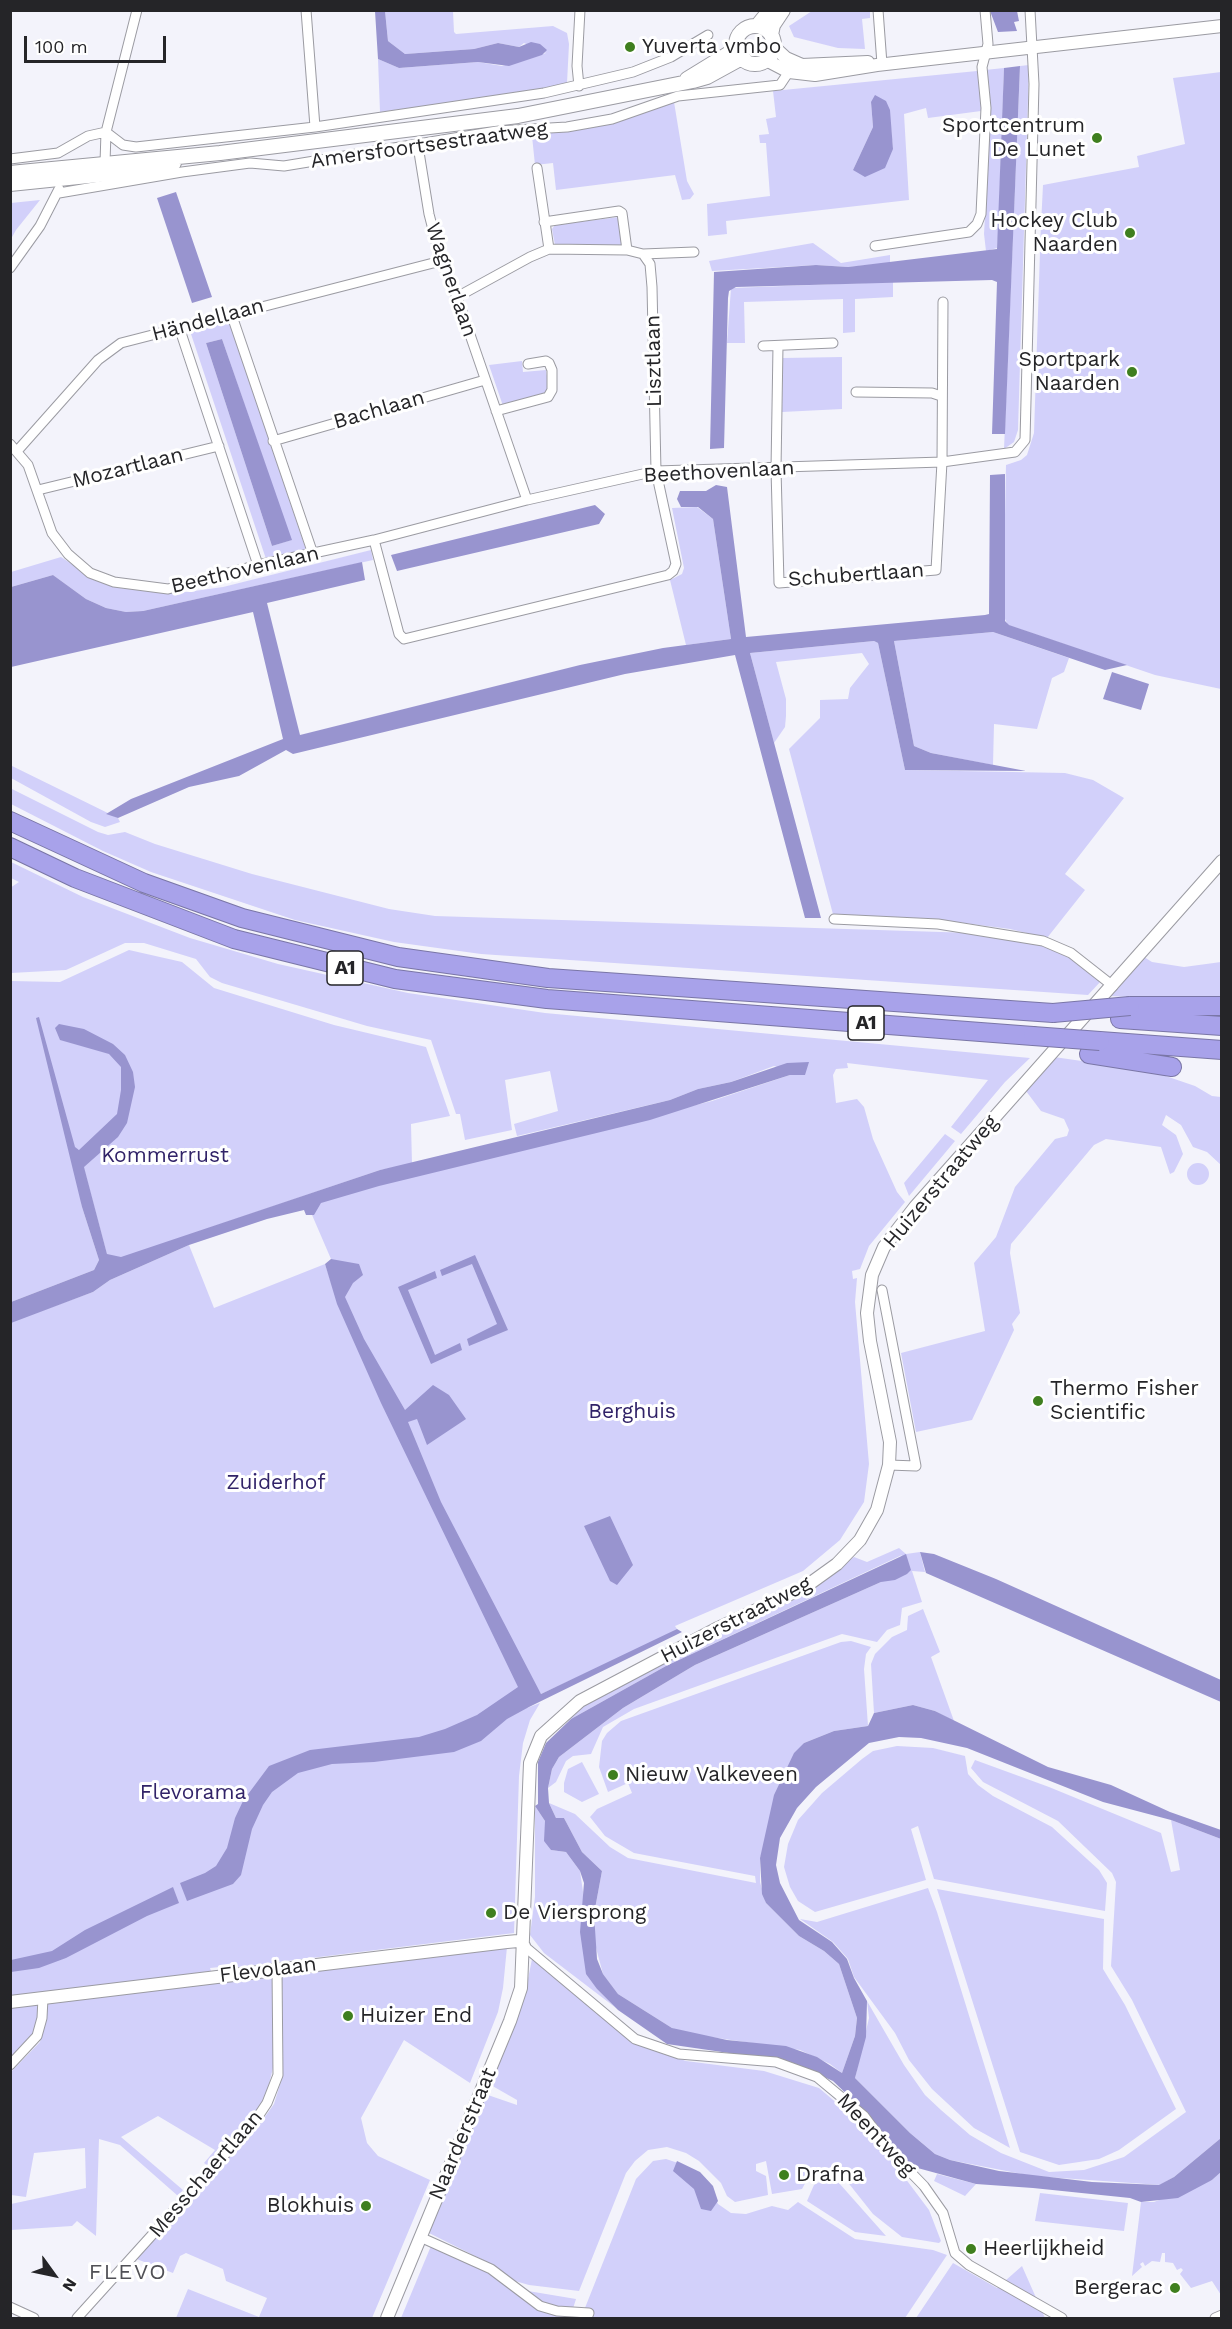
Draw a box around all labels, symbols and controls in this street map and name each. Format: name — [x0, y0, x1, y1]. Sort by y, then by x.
scale bar — [27, 24, 170, 62]
place label: Yuverta vmbo — [642, 34, 781, 60]
text: 100 m — [35, 36, 88, 57]
marker: Yuverta vmbo — [623, 40, 637, 54]
place label: Sportcentrum De Lunet — [942, 113, 1085, 163]
street label: Amersfoortsestraatweg — [309, 116, 549, 174]
marker: Sportcentrum De Lunet — [1090, 131, 1104, 145]
place label: Hockey Club Naarden — [990, 208, 1118, 258]
street label: Wagnerlaan — [420, 220, 482, 340]
marker: Hockey Club Naarden — [1123, 226, 1137, 240]
street label: Händellaan — [149, 293, 267, 347]
street label: Lisztlaan — [641, 315, 667, 407]
place label: Sportpark Naarden — [1019, 347, 1120, 397]
marker: Sportpark Naarden — [1125, 365, 1139, 379]
street label: Bachlaan — [331, 385, 427, 435]
street label: Mozartlaan — [70, 442, 186, 494]
street label: Beethovenlaan — [643, 455, 795, 489]
street label: Beethovenlaan — [168, 541, 322, 599]
street label: Schubertlaan — [787, 558, 925, 592]
road number: A1 — [327, 951, 363, 985]
road number: A1 — [848, 1006, 884, 1040]
street label: Huizerstraatweg — [878, 1110, 1004, 1254]
park label: Kommerrust — [101, 1143, 229, 1169]
place label: Thermo Fisher Scientific — [1050, 1376, 1199, 1426]
marker: Thermo Fisher Scientific — [1031, 1394, 1045, 1408]
park label: Berghuis — [588, 1399, 676, 1425]
park label: Zuiderhof — [227, 1470, 325, 1496]
street label: Huizerstraatweg — [656, 1571, 816, 1669]
place label: Nieuw Valkeveen — [625, 1762, 798, 1788]
marker: Nieuw Valkeveen — [606, 1768, 620, 1782]
park label: Flevorama — [140, 1780, 246, 1806]
place label: De Viersprong — [503, 1900, 646, 1926]
marker: De Viersprong — [484, 1906, 498, 1920]
street label: Flevolaan — [218, 1952, 318, 1988]
place label: Huizer End — [360, 2003, 472, 2029]
marker: Huizer End — [341, 2009, 355, 2023]
street label: Naarderstraat — [424, 2064, 502, 2204]
street label: Meentweg — [831, 2088, 921, 2182]
street label: Messchaertlaan — [144, 2105, 268, 2243]
place label: Drafna — [796, 2162, 864, 2188]
marker: Drafna — [777, 2168, 791, 2182]
place label: Blokhuis — [267, 2193, 354, 2219]
marker: Blokhuis — [359, 2199, 373, 2213]
place label: Heerlijkheid — [983, 2236, 1104, 2262]
marker: Heerlijkheid — [964, 2242, 978, 2256]
north arrow — [24, 2245, 84, 2305]
district label: FLEVO — [89, 2260, 167, 2286]
text: N — [58, 2275, 81, 2295]
place label: Bergerac — [1074, 2275, 1163, 2301]
marker: Bergerac — [1168, 2281, 1182, 2295]

